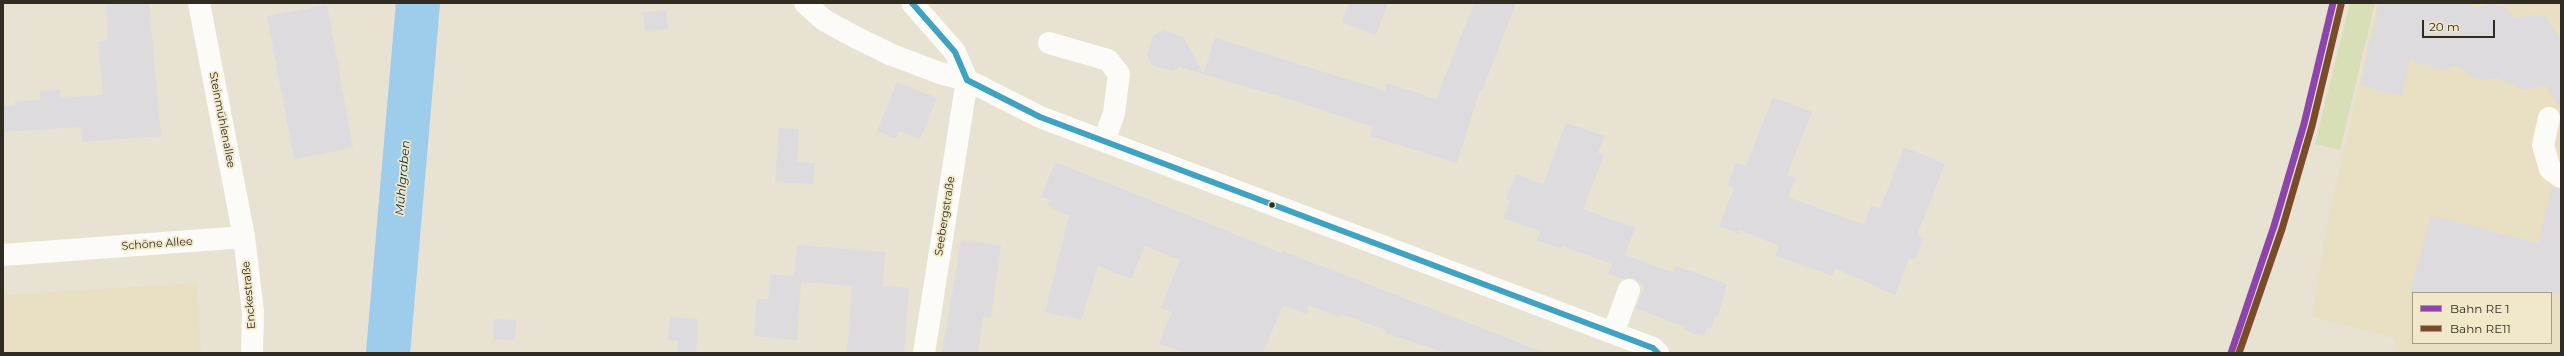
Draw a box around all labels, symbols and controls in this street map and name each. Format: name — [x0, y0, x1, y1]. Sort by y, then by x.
scale bar — [2424, 12, 2497, 38]
text: 20 m — [2429, 19, 2460, 34]
street label: Steinmühlenallee — [206, 71, 238, 169]
water label: Mühlgraben — [393, 140, 413, 216]
street label: Seebergstraße — [932, 175, 958, 257]
unlabelled marker — [1267, 200, 1277, 210]
street label: Schöne Allee — [121, 235, 193, 253]
street label: Enckestraße — [239, 260, 259, 330]
legend — [2412, 292, 2552, 344]
text: Bahn RE 1 — [2450, 301, 2510, 316]
text: Bahn RE11 — [2450, 321, 2511, 336]

